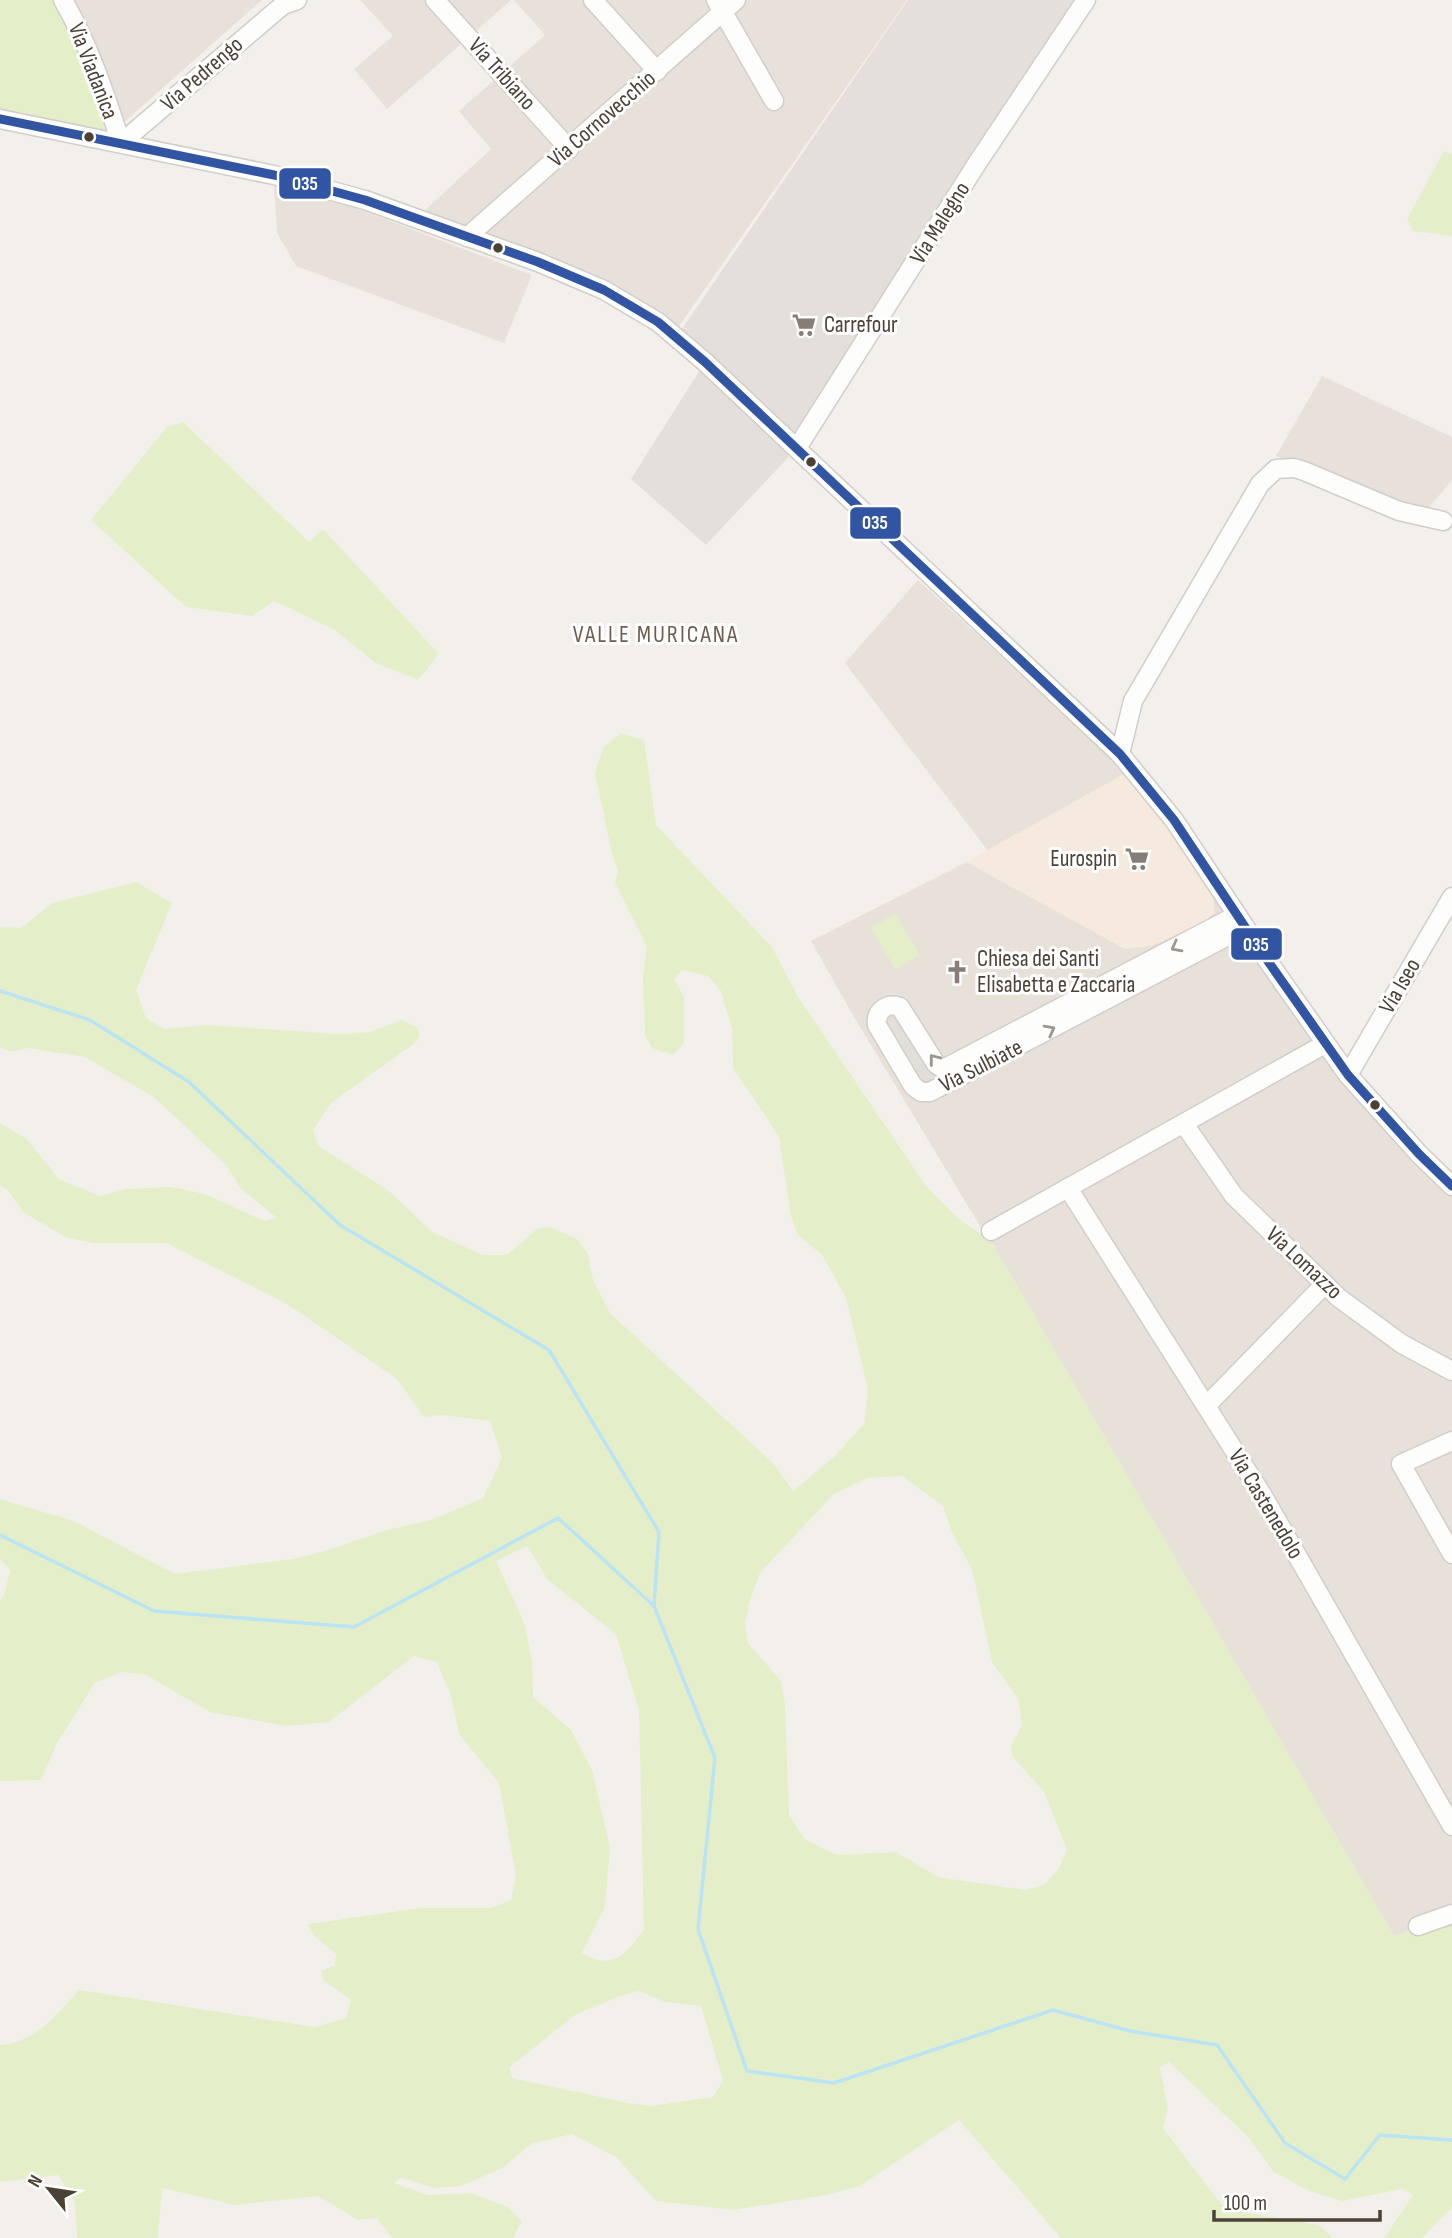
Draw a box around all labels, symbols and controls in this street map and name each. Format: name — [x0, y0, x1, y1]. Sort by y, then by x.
street label: Via Viadanica — [62, 19, 124, 123]
street label: Via Pedrengo — [155, 31, 249, 117]
street label: Via Tribiano — [462, 32, 542, 116]
street label: Via Cornovecchio — [542, 65, 662, 173]
unlabelled marker — [82, 130, 96, 144]
line badge: 035 — [278, 167, 332, 200]
text: 035 — [292, 173, 318, 196]
street label: Via Malegno — [904, 177, 976, 269]
unlabelled marker — [491, 241, 505, 255]
supermarket icon: Carrefour — [790, 311, 818, 339]
place label: Carrefour — [824, 311, 898, 339]
unlabelled marker — [804, 455, 818, 469]
line badge: 035 — [849, 506, 902, 540]
text: 035 — [862, 512, 888, 535]
district label: VALLE MURICANA — [573, 620, 739, 649]
place label: Eurospin — [1050, 845, 1117, 873]
supermarket icon: Eurospin — [1123, 845, 1151, 873]
line badge: 035 — [1230, 927, 1283, 961]
text: 035 — [1243, 934, 1269, 957]
one-way arrow — [1171, 938, 1183, 952]
place label: Chiesa dei Santi Elisabetta e Zaccaria — [977, 945, 1135, 999]
street label: Via Iseo — [1373, 954, 1427, 1018]
church icon: Chiesa dei Santi Elisabetta e Zaccaria — [943, 958, 971, 986]
one-way arrow — [1043, 1025, 1055, 1038]
street label: Via Sulbiate — [935, 1033, 1027, 1099]
one-way arrow — [930, 1054, 943, 1066]
unlabelled marker — [1368, 1098, 1382, 1112]
street label: Via Lomazzo — [1260, 1221, 1348, 1305]
street label: Via Castenedolo — [1222, 1444, 1310, 1564]
north arrow — [14, 2154, 84, 2224]
text: N — [23, 2171, 48, 2191]
scale bar — [1214, 2178, 1380, 2222]
text: 100 m — [1224, 2191, 1267, 2216]

